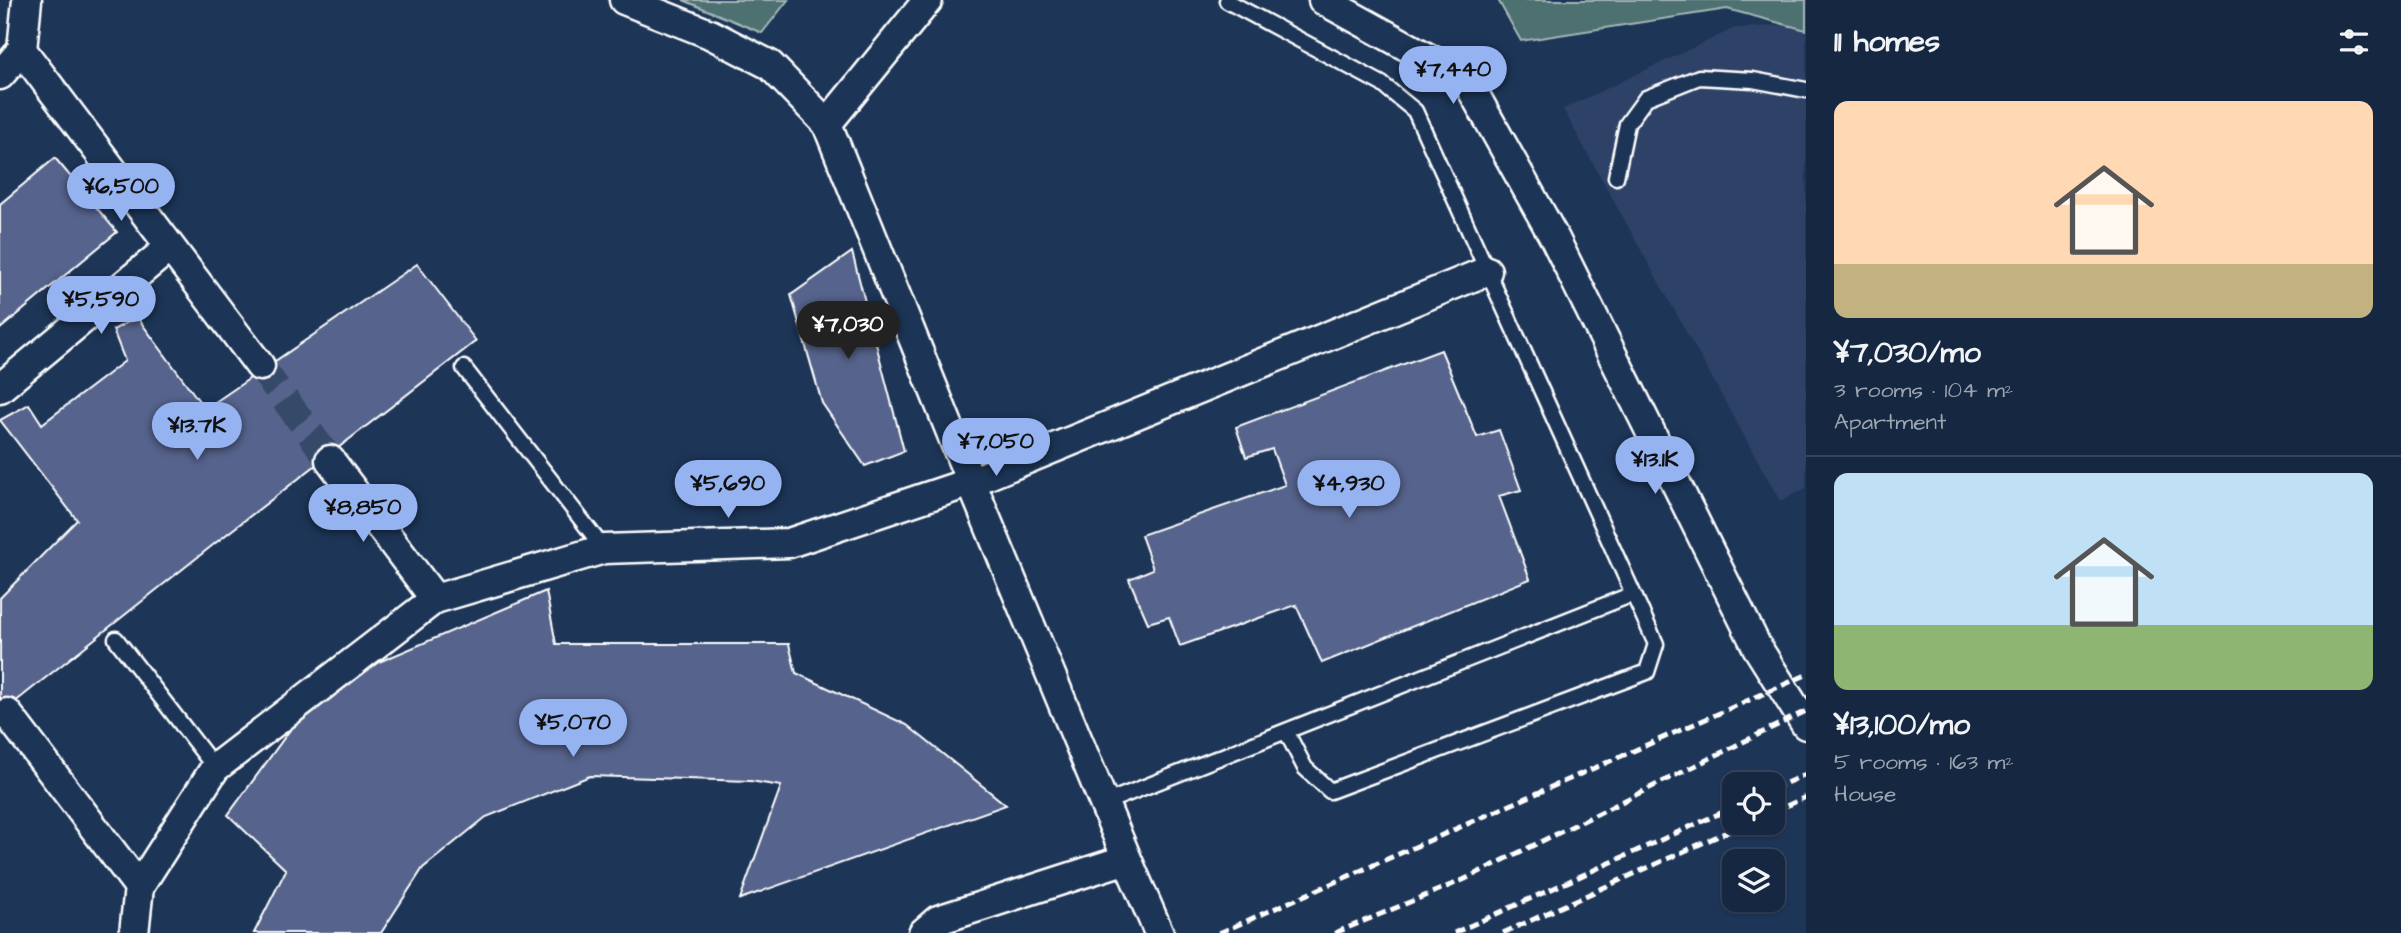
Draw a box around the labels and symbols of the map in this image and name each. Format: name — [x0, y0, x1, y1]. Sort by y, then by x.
pin: ¥7,440 — [1396, 46, 1510, 106]
pin: ¥6,500 — [64, 164, 178, 223]
pin: ¥5,590 — [44, 276, 158, 336]
pin: ¥7,030 — [791, 302, 905, 361]
pin: ¥13.7K — [140, 402, 254, 462]
pin: ¥7,050 — [939, 419, 1053, 478]
pin: ¥13.1K — [1598, 436, 1712, 496]
pin: ¥5,690 — [671, 461, 785, 520]
pin: ¥4,930 — [1292, 461, 1406, 520]
pin: ¥8,850 — [306, 484, 420, 544]
pin: ¥5,070 — [516, 700, 630, 759]

